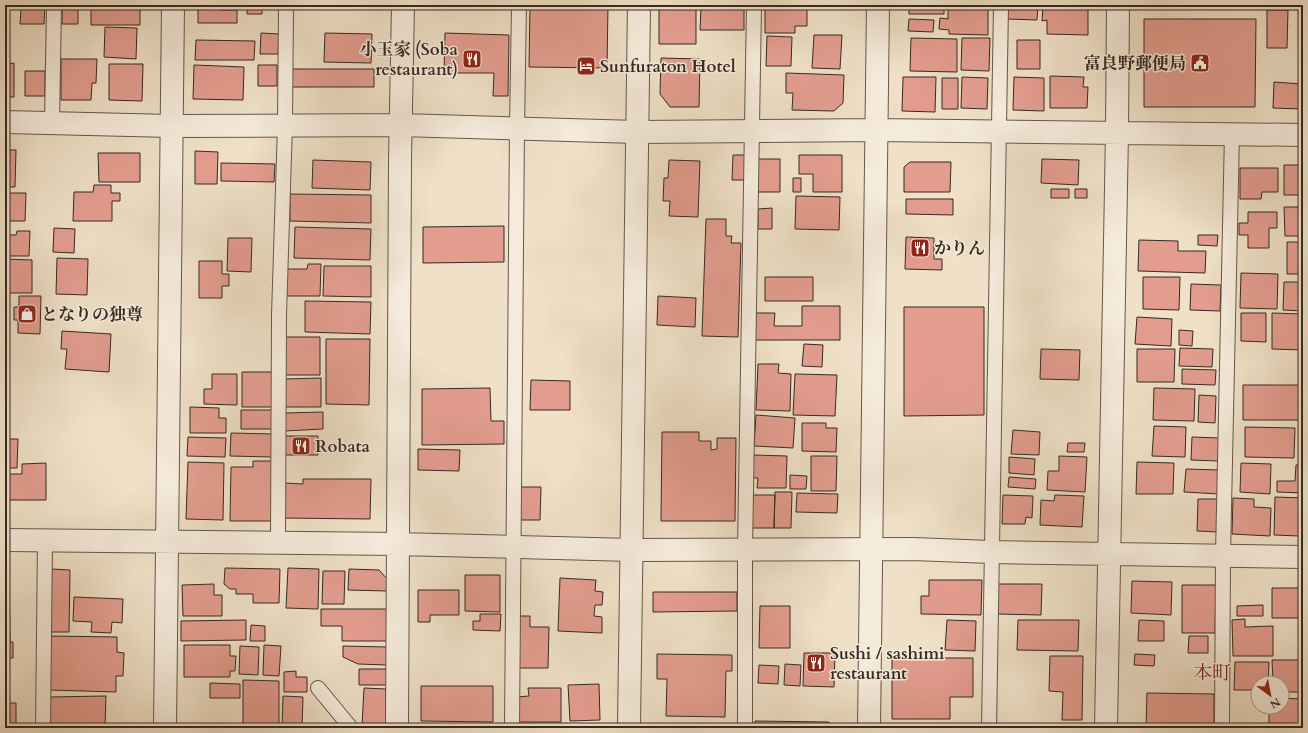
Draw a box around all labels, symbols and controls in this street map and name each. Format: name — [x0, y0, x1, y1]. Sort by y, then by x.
place label: 小玉家 (Soba restaurant) — [360, 38, 459, 81]
restaurant icon: 小玉家 (Soba restaurant) — [461, 48, 483, 70]
place label: 富良野郵便局 — [1084, 52, 1186, 75]
public building icon: 富良野郵便局 — [1189, 52, 1211, 74]
hotel icon: Sunfuraton Hotel — [575, 55, 597, 77]
place label: Sunfuraton Hotel — [600, 55, 736, 78]
restaurant icon: かりん — [909, 237, 931, 259]
place label: かりん — [934, 237, 985, 260]
shop icon: となりの独尊 — [16, 303, 38, 325]
place label: となりの独尊 — [41, 303, 143, 326]
restaurant icon: Robata — [290, 435, 312, 457]
place label: Robata — [315, 435, 371, 458]
place label: Sushi / sashimi restaurant — [830, 642, 945, 685]
restaurant icon: Sushi / sashimi restaurant — [805, 652, 827, 674]
district label: 本町 — [1193, 660, 1231, 686]
north arrow — [1250, 675, 1290, 715]
text: N — [1267, 694, 1283, 712]

